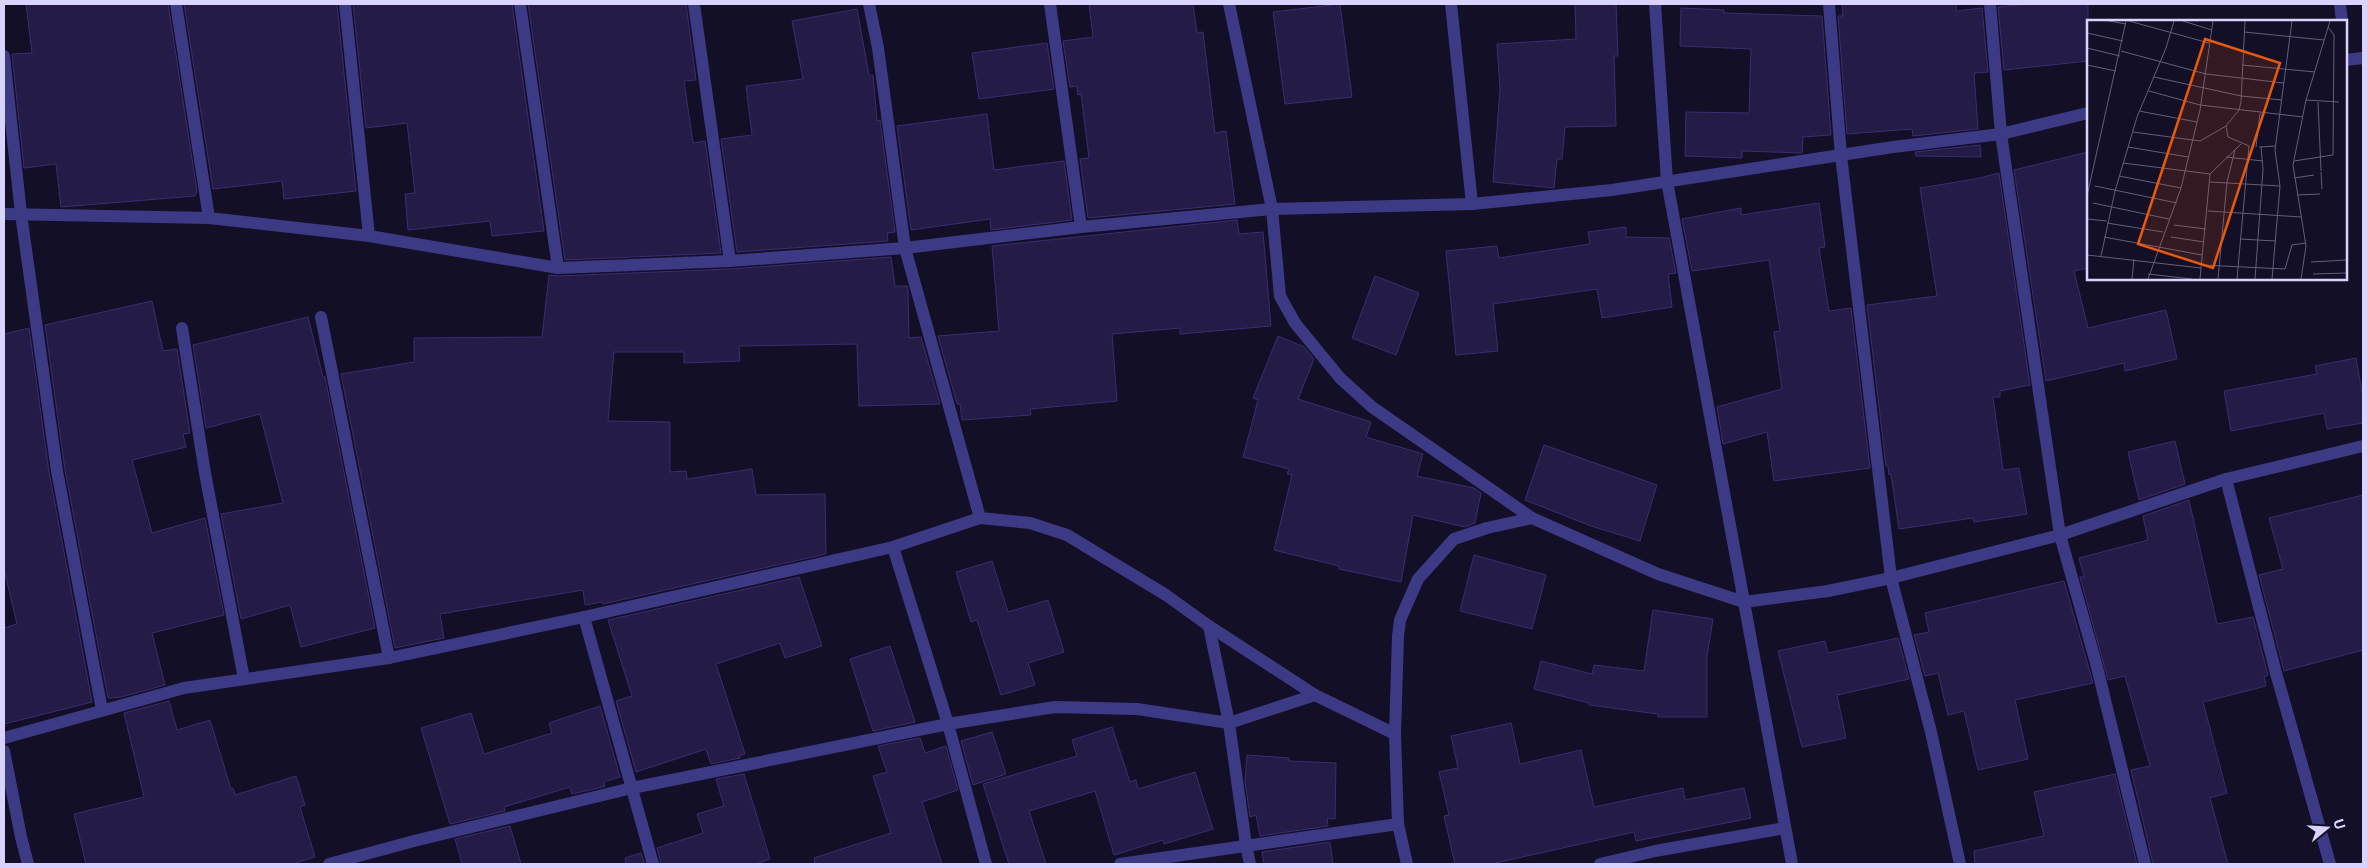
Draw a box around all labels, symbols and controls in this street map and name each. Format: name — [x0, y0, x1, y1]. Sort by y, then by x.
inset map — [2087, 20, 2347, 280]
north arrow — [2302, 803, 2352, 853]
text: U — [2330, 817, 2349, 831]

